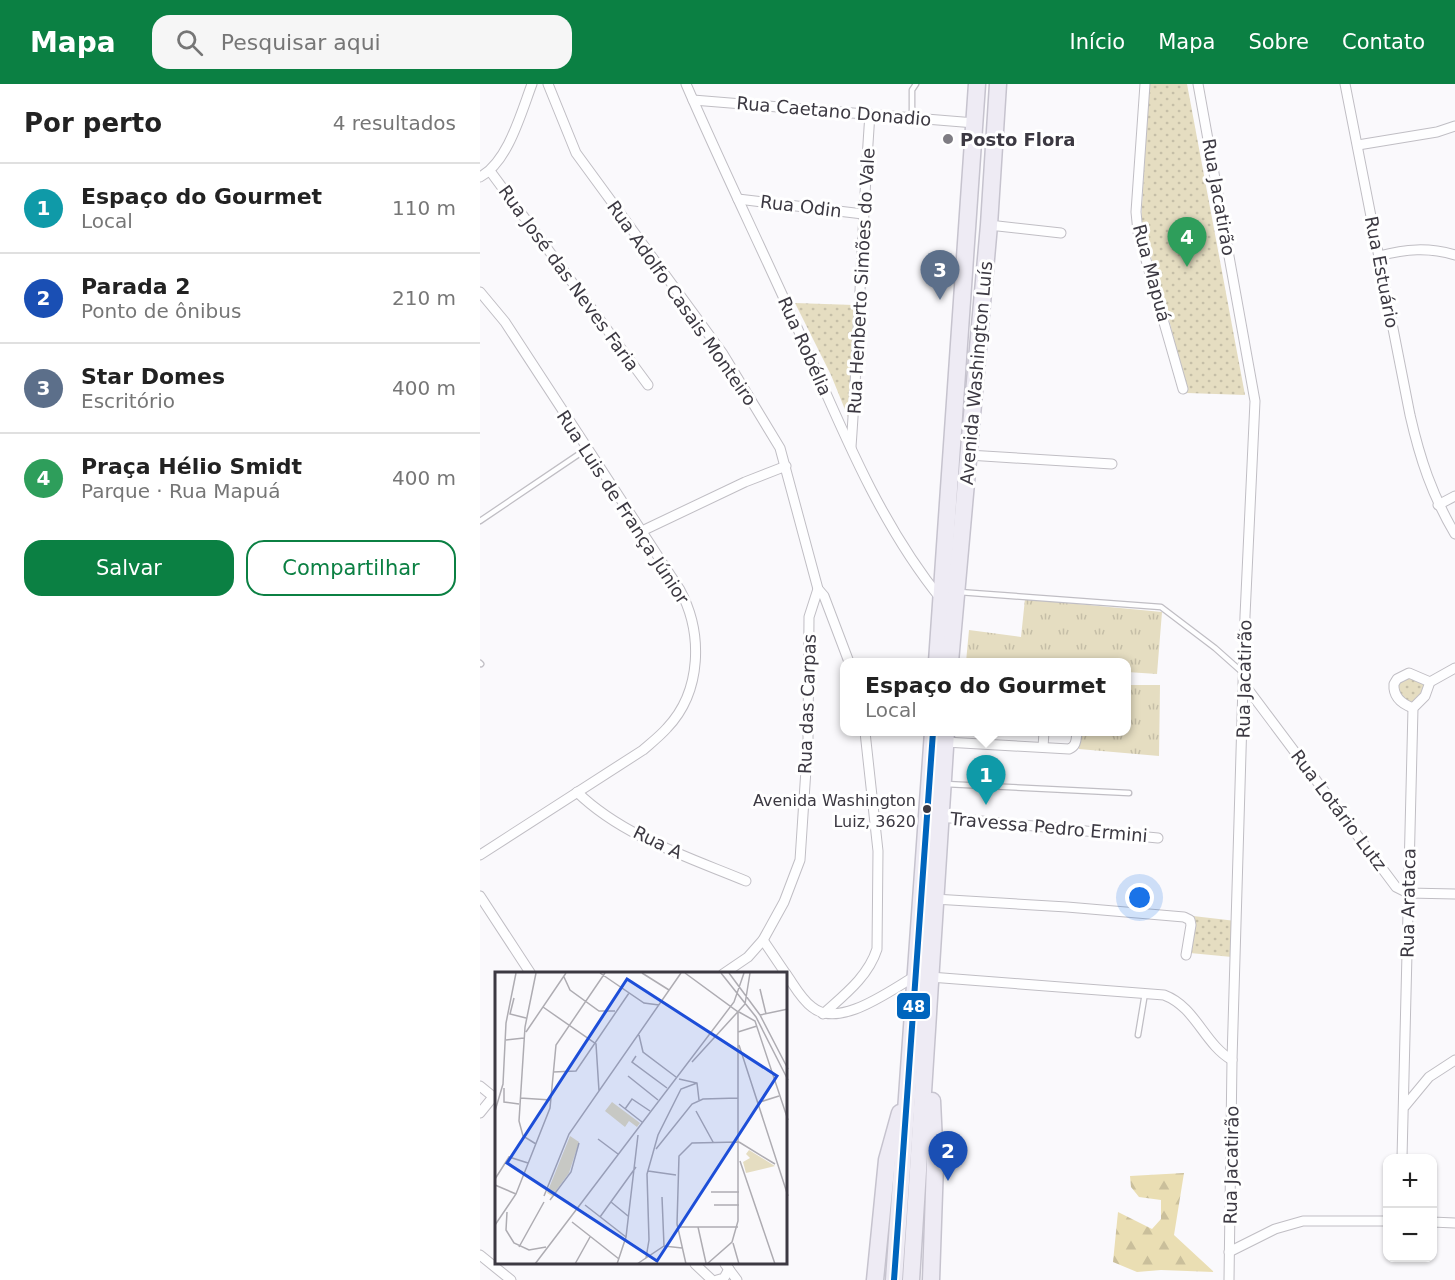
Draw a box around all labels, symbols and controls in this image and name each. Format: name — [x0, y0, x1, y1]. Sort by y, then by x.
search box — [152, 15, 572, 69]
text: Mapa — [30, 26, 116, 59]
icon: search — [173, 26, 206, 59]
text: Pesquisar aqui — [221, 30, 381, 55]
text: Início — [1070, 30, 1125, 54]
text: Mapa — [1158, 30, 1215, 54]
text: Sobre — [1248, 30, 1309, 54]
text: Contato — [1342, 30, 1425, 54]
street label: Rua Caetano Donadio — [736, 92, 932, 130]
text: Por perto — [24, 108, 162, 138]
text: 4 resultados — [333, 111, 456, 135]
place label: Posto Flora — [960, 129, 1075, 150]
marker: Posto Flora — [941, 132, 955, 146]
street label: Rua Jacatirão — [1198, 137, 1240, 257]
street label: Rua Henberto Simões do Vale — [844, 147, 878, 415]
street label: Rua José das Neves Faria — [495, 181, 643, 375]
text: Espaço do Gourmet — [81, 184, 322, 209]
street label: Rua Odin — [759, 191, 843, 221]
text: 1 — [37, 196, 50, 220]
text: 110 m — [392, 196, 456, 220]
street label: Rua Adolfo Casais Monteiro — [603, 196, 761, 410]
text: Local — [81, 209, 133, 233]
street label: Rua Estuário — [1361, 214, 1403, 330]
pin: 4 — [1168, 218, 1206, 267]
street label: Rua Mapuá — [1129, 222, 1175, 324]
pin: 3 — [920, 250, 960, 300]
street label: Avenida Washington Luís — [956, 260, 996, 486]
text: Parada 2 — [81, 274, 191, 299]
text: 2 — [37, 286, 50, 310]
text: 210 m — [392, 286, 456, 310]
street label: Rua Robélia — [774, 293, 836, 399]
text: Ponto de ônibus — [81, 299, 241, 323]
text: Star Domes — [81, 364, 225, 389]
text: 3 — [37, 376, 50, 400]
text: 400 m — [392, 376, 456, 400]
text: Escritório — [81, 389, 175, 413]
street label: Rua Luis de França Júnior — [553, 406, 694, 608]
text: Praça Hélio Smidt — [81, 454, 302, 479]
text: 4 — [37, 466, 50, 490]
text: 400 m — [392, 466, 456, 490]
text: Parque · Rua Mapuá — [81, 479, 280, 503]
button: Salvar — [24, 540, 234, 596]
button: Compartilhar — [246, 540, 456, 596]
street label: Rua Jacatirão — [1232, 620, 1256, 738]
street label: Rua das Carpas — [794, 634, 820, 774]
popup — [840, 658, 1131, 736]
text: Espaço do Gourmet — [865, 673, 1106, 698]
text: Local — [865, 698, 917, 722]
street label: Rua Lotário Lutz — [1287, 746, 1391, 874]
pin: 1 — [966, 756, 1006, 805]
place label: Avenida Washington Luiz, 3620 — [753, 791, 916, 831]
marker: Avenida Washington Luiz, 3620 — [921, 803, 933, 815]
street label: Travessa Pedro Ermini — [949, 808, 1148, 846]
street label: Rua A — [630, 821, 687, 863]
street label: Rua Arataca — [1397, 848, 1419, 958]
your location — [1125, 883, 1154, 912]
inset map — [495, 972, 788, 1265]
line badge: 48 — [896, 992, 931, 1020]
text: 48 — [903, 997, 925, 1016]
street label: Rua Jacatirão — [1219, 1106, 1243, 1224]
pin: 2 — [928, 1132, 968, 1181]
map controls — [1383, 1154, 1437, 1262]
button: + — [1383, 1154, 1437, 1208]
button: − — [1383, 1208, 1437, 1262]

